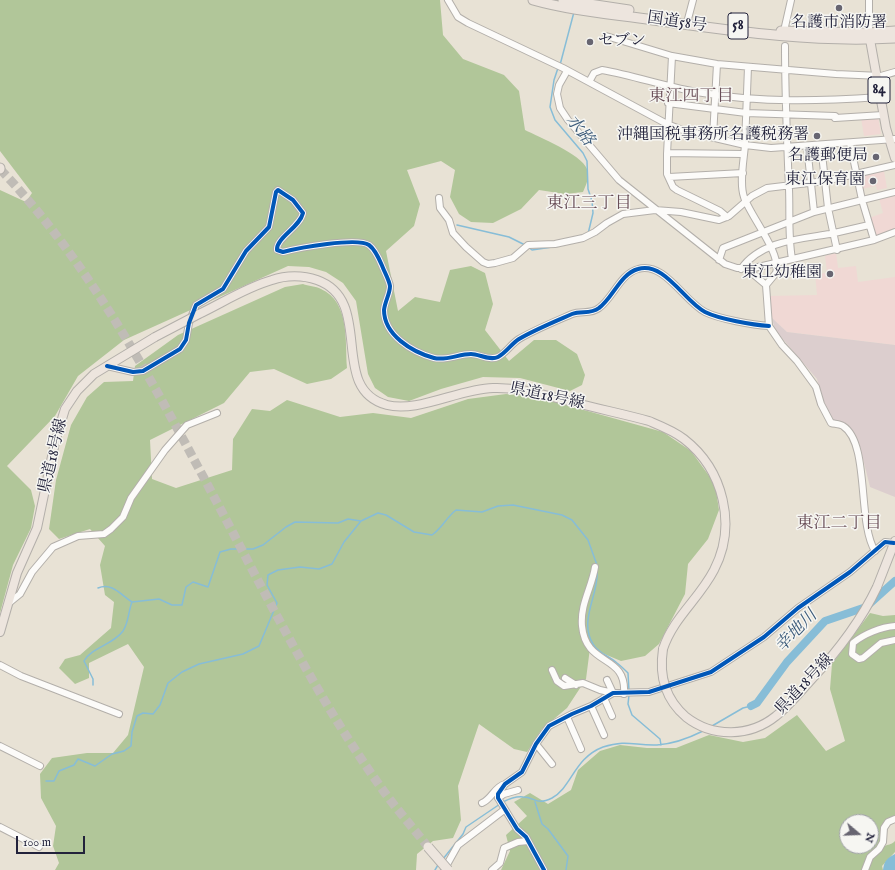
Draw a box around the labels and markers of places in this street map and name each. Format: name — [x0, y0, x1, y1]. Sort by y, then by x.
marker: 名護市消防署 — [834, 3, 844, 13]
place label: 名護市消防署 — [791, 14, 887, 34]
place label: セブン — [598, 32, 646, 52]
marker: セブン — [585, 37, 595, 47]
place label: 沖縄国税事務所名護税務署 — [617, 126, 809, 146]
marker: 沖縄国税事務所名護税務署 — [812, 131, 822, 141]
place label: 名護郵便局 — [788, 147, 868, 167]
marker: 名護郵便局 — [871, 152, 881, 162]
place label: 東江保育園 — [785, 171, 865, 191]
marker: 東江保育園 — [868, 176, 878, 186]
place label: 東江幼稚園 — [742, 264, 822, 284]
marker: 東江幼稚園 — [825, 269, 835, 279]

